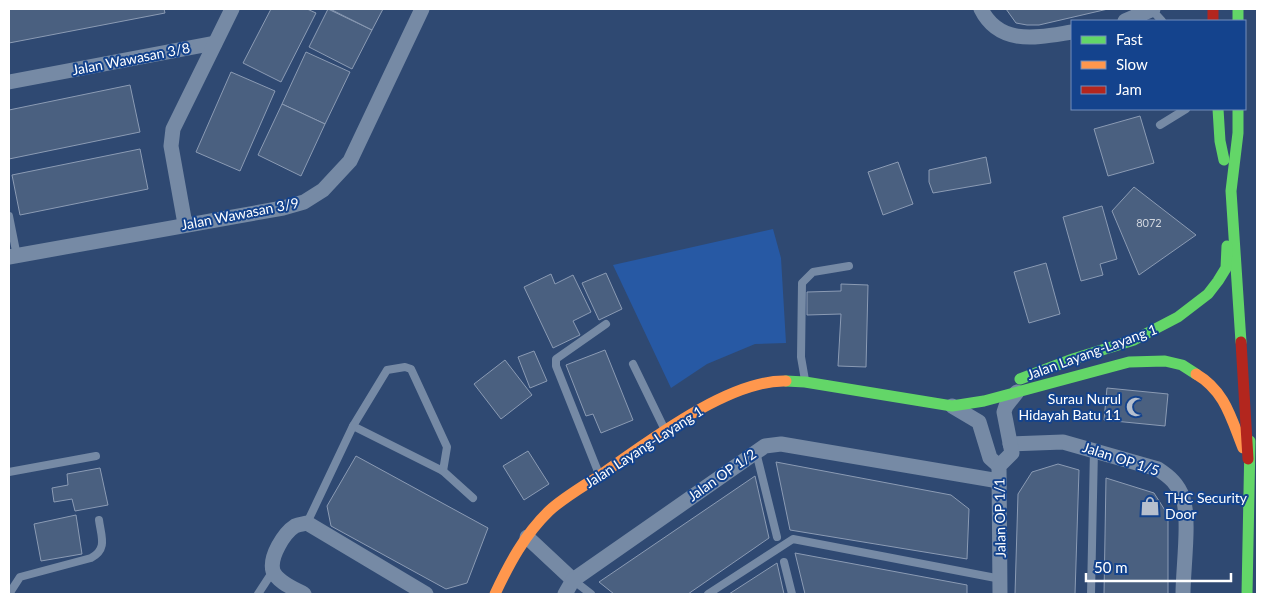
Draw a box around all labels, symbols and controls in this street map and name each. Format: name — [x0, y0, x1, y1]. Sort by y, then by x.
legend — [1071, 20, 1246, 110]
text: Fast — [1116, 30, 1143, 48]
street label: Jalan Wawasan 3/8 — [71, 39, 191, 78]
text: Slow — [1116, 55, 1148, 73]
text: Jam — [1116, 80, 1142, 98]
street label: Jalan Wawasan 3/9 — [180, 194, 300, 233]
house number: 8072 — [1136, 216, 1162, 229]
street label: Jalan Layang-Layang 1 — [1024, 320, 1159, 383]
place label: Surau Nurul Hidayah Batu 11 — [1019, 390, 1121, 423]
mosque icon: Surau Nurul Hidayah Batu 11 — [1125, 396, 1147, 418]
street label: Jalan Layang-Layang 1 — [581, 402, 706, 491]
street label: Jalan OP 1/5 — [1081, 438, 1162, 479]
street label: Jalan OP 1/2 — [684, 445, 759, 504]
street label: Jalan OP 1/1 — [990, 478, 1009, 558]
place label: THC Security Door — [1165, 489, 1248, 522]
shop icon: THC Security Door — [1139, 495, 1161, 517]
scale bar — [1086, 550, 1231, 582]
text: 50 m — [1094, 558, 1128, 576]

